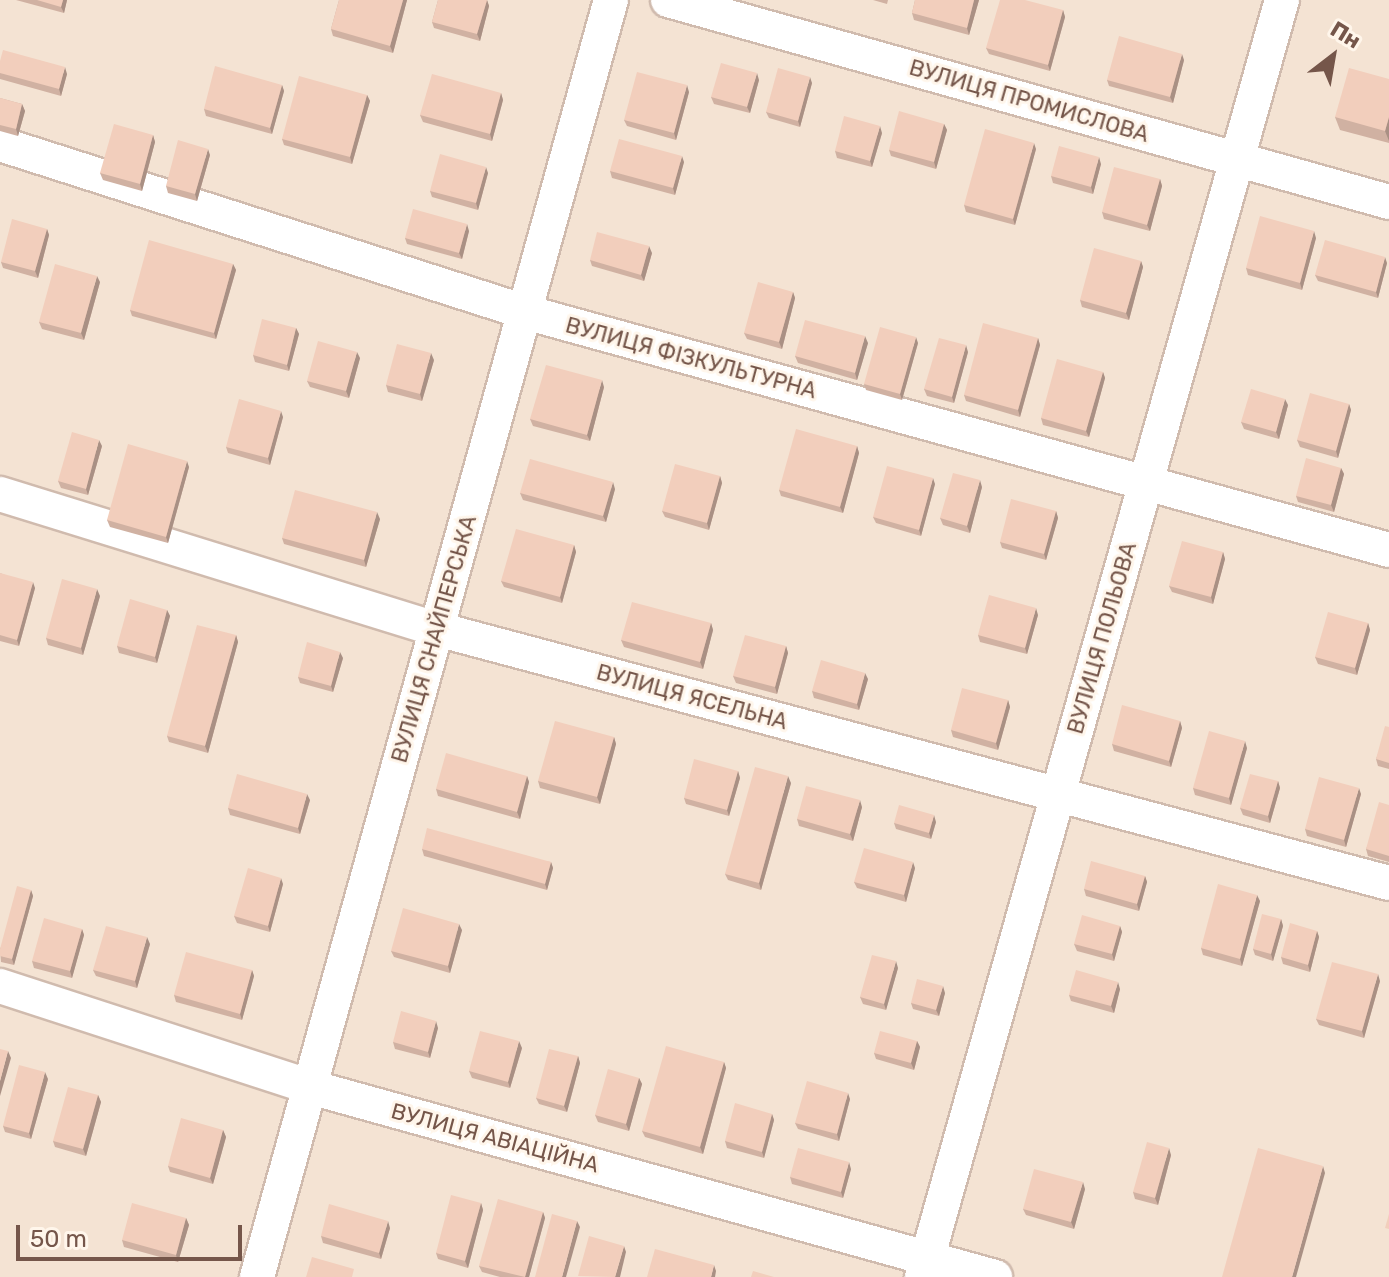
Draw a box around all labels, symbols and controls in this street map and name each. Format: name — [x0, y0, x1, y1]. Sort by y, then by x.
north arrow — [1293, 16, 1373, 96]
text: Пн — [1326, 16, 1366, 54]
street label: ВУЛИЦЯ ПРОМИСЛОВА — [906, 54, 1152, 148]
street label: ВУЛИЦЯ ФІЗКУЛЬТУРНА — [563, 312, 819, 404]
street label: ВУЛИЦЯ СНАЙПЕРСЬКА — [386, 512, 482, 766]
street label: ВУЛИЦЯ ПОЛЬОВА — [1062, 539, 1142, 737]
street label: ВУЛИЦЯ ЯСЕЛЬНА — [594, 659, 790, 735]
street label: ВУЛИЦЯ АВІАЦІЙНА — [388, 1098, 602, 1178]
scale bar — [20, 1209, 246, 1259]
text: 50 m — [30, 1225, 87, 1253]

